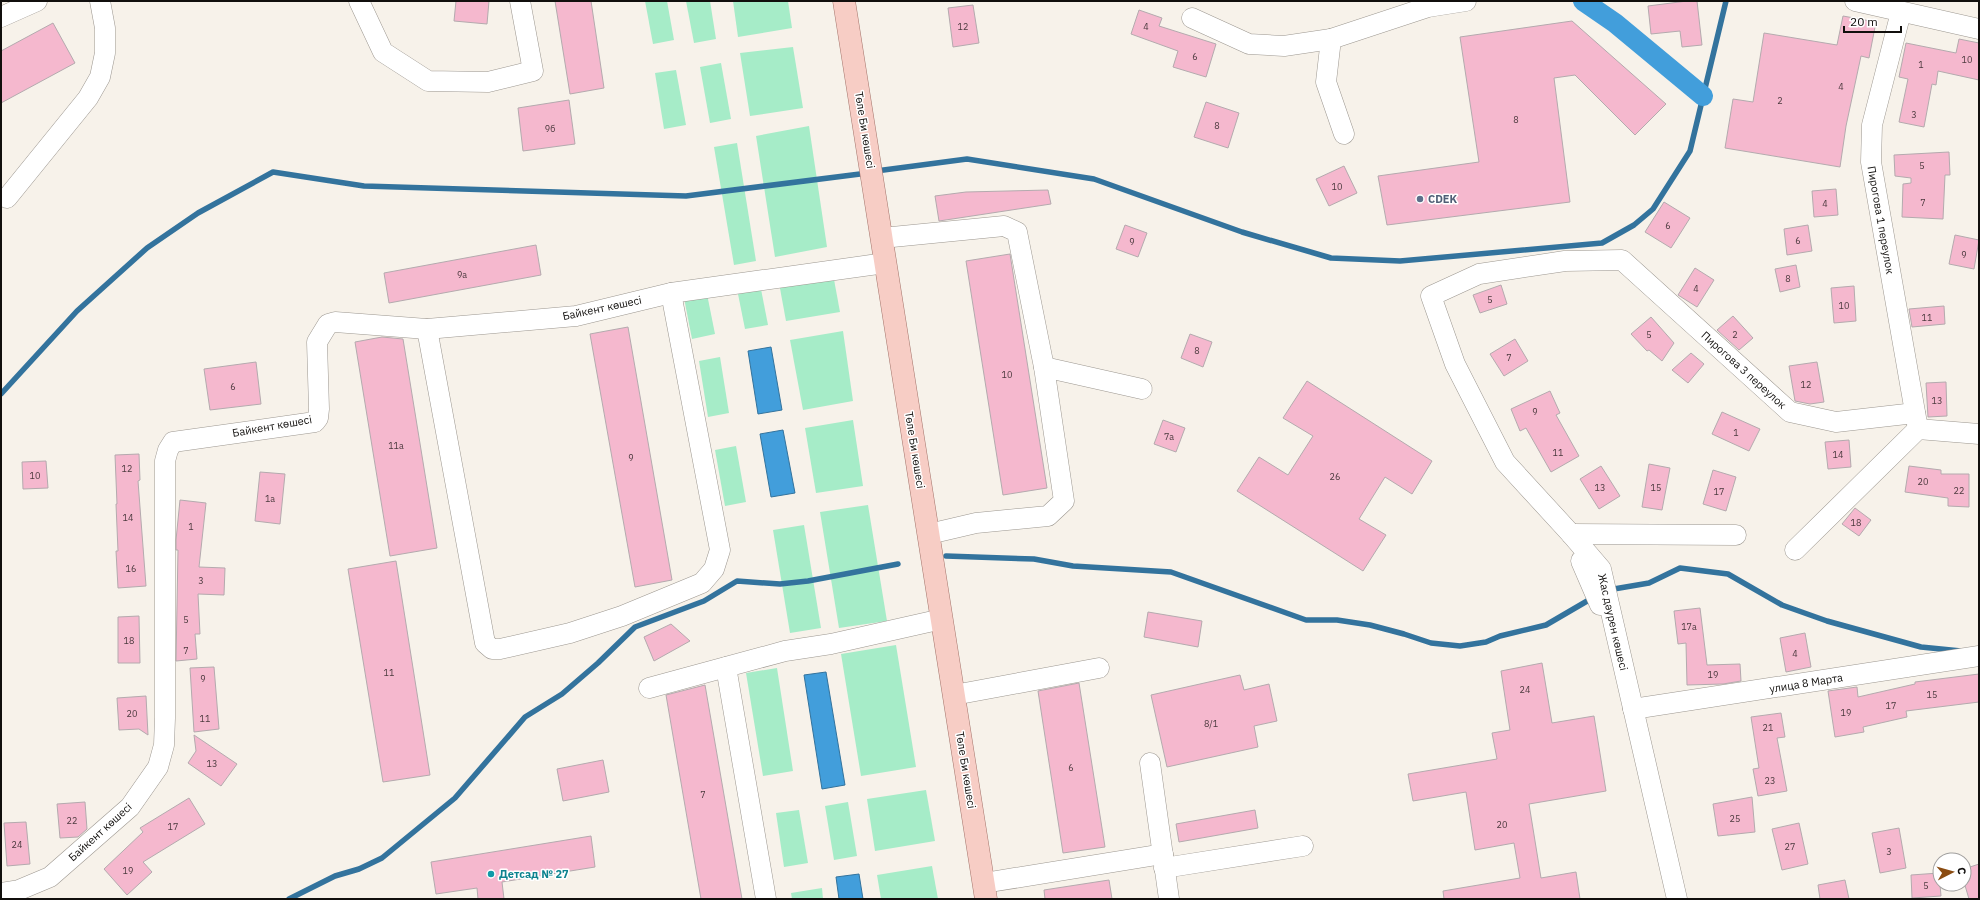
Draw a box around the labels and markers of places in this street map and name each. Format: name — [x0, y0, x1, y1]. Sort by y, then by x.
place label: CDEK — [1428, 192, 1458, 206]
marker: CDEK — [1415, 194, 1425, 204]
place label: Детсад № 27 — [499, 867, 569, 881]
marker: Детсад № 27 — [486, 869, 496, 879]

